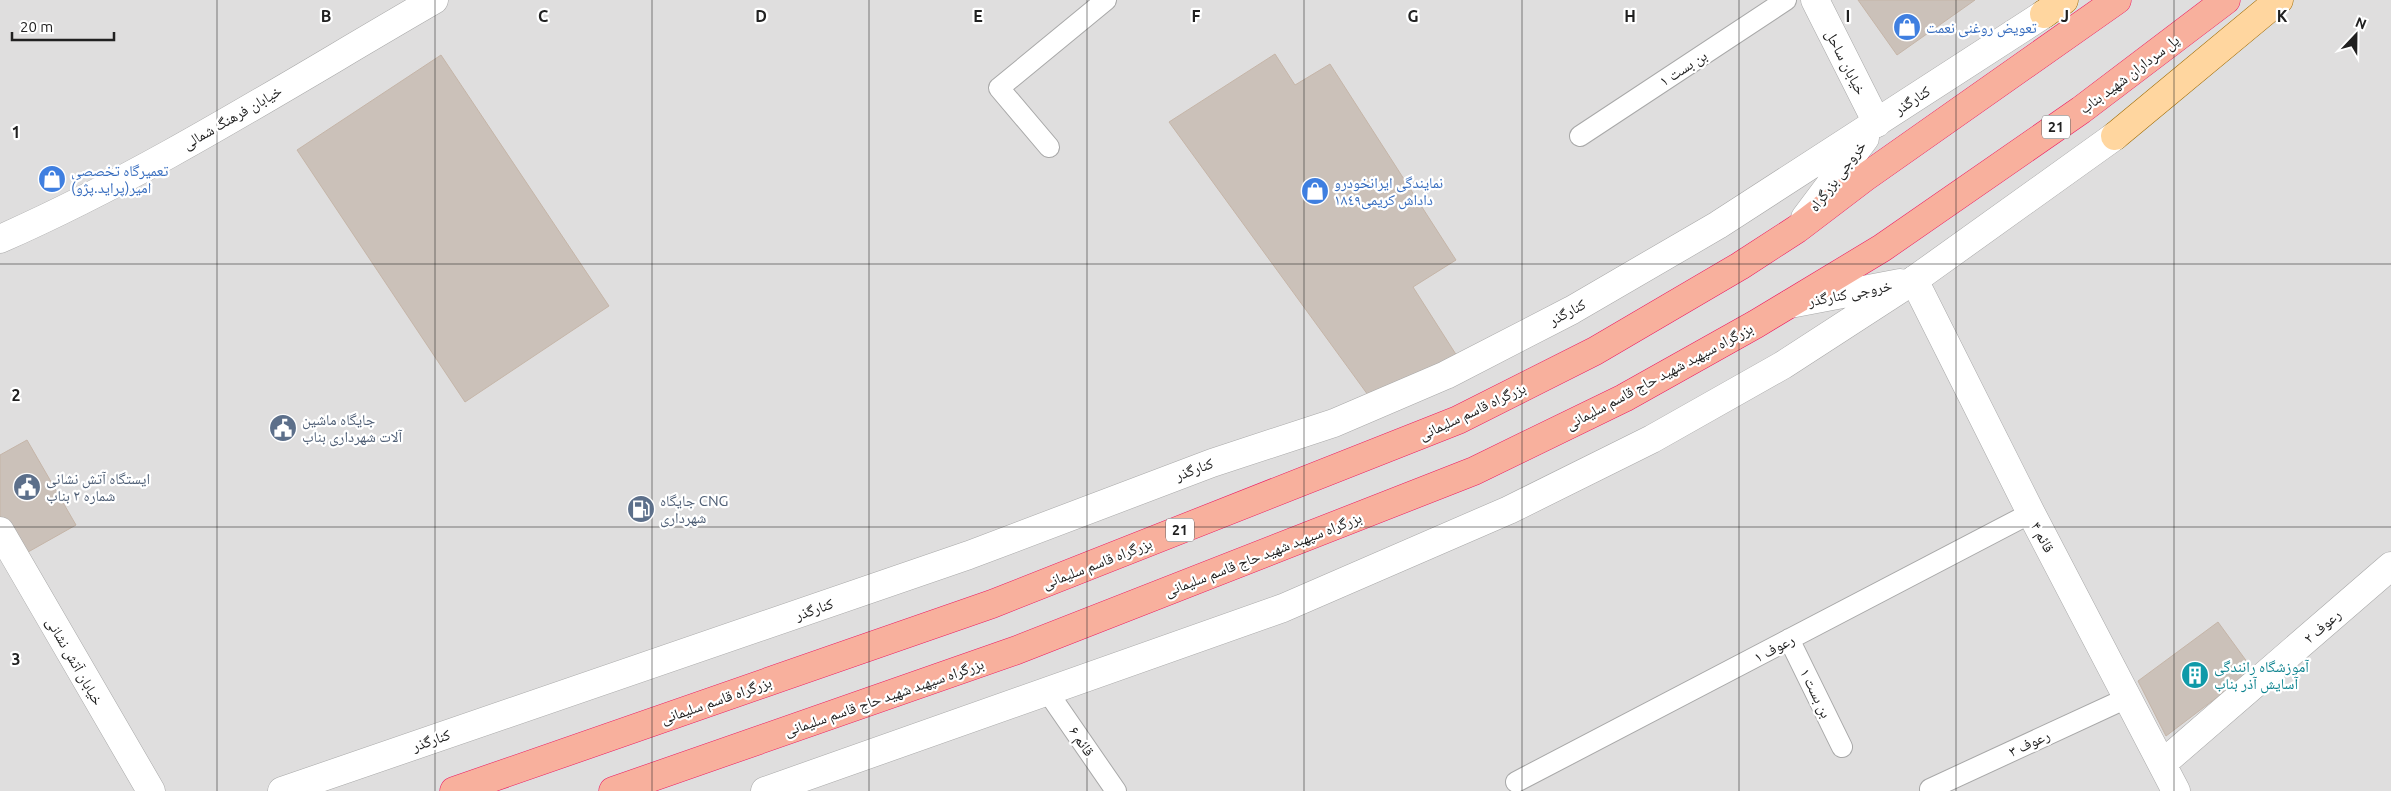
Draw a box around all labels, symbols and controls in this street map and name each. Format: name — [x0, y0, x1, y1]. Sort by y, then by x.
text: B — [321, 7, 331, 25]
text: C — [538, 7, 548, 25]
text: D — [755, 7, 767, 25]
text: E — [973, 7, 983, 25]
text: F — [1192, 7, 1201, 25]
text: G — [1407, 7, 1419, 25]
text: H — [1624, 7, 1636, 25]
text: I — [1846, 7, 1850, 25]
text: J — [2061, 7, 2069, 25]
text: K — [2277, 7, 2288, 25]
scale bar — [12, 10, 115, 42]
north arrow — [2331, 10, 2381, 60]
shop icon: تعویض روغنی نعمت — [1892, 12, 1922, 42]
text: N — [2353, 14, 2369, 32]
text: 20 m — [20, 18, 53, 35]
place label: تعویض روغنی نعمت — [1926, 19, 2037, 38]
street label: خیابان ساحل — [1821, 27, 1870, 99]
street label: پل سرداران شهید بناب — [2076, 31, 2183, 119]
street label: بن بست ۱ — [1656, 46, 1711, 91]
street label: خیابان فرهنگ شمالی — [179, 81, 286, 154]
street label: کنارگذر — [1890, 82, 1934, 119]
road number: 21 — [2042, 115, 2070, 138]
text: 1 — [11, 123, 21, 141]
street label: خروجی بزرگراه — [1805, 137, 1871, 216]
place label: تعمیرگاه تخصصی امیر(پراید.پژو) — [71, 162, 169, 197]
shop icon: تعمیرگاه تخصصی امیر(پراید.پژو) — [37, 164, 67, 194]
place label: نمایندگی ایرانخودرو داداش کریمی١٨٤٩ — [1334, 174, 1443, 210]
shop icon: نمایندگی ایرانخودرو داداش کریمی١٨٤٩ — [1300, 176, 1330, 206]
street label: خروجی کنارگذر — [1806, 276, 1894, 312]
street label: کنارگذر — [1545, 295, 1589, 330]
street label: بزرگراه سپهبد شهید حاج قاسم سلیمانی — [1562, 319, 1757, 435]
street label: بزرگراه قاسم سلیمانی — [1416, 379, 1529, 445]
text: 2 — [11, 386, 21, 404]
place label: جایگاه ماشین آلات شهرداری بناب — [302, 411, 403, 447]
public building icon: جایگاه ماشین آلات شهرداری بناب — [268, 413, 298, 443]
street label: کنارگذر — [1172, 454, 1216, 485]
place label: ایستگاه آتش نشانی شماره ۲ بناب — [46, 470, 150, 505]
public building icon: ایستگاه آتش نشانی شماره ۲ بناب — [12, 472, 42, 502]
place label: جایگاه CNG شهرداری — [660, 492, 729, 528]
fuel station icon: جایگاه CNG شهرداری — [626, 494, 656, 524]
street label: بزرگراه سپهبد شهید حاج قاسم سلیمانی — [1162, 508, 1365, 601]
road number: 21 — [1166, 518, 1194, 542]
street label: قائم ۴ — [2026, 519, 2058, 556]
street label: بزرگراه قاسم سلیمانی — [1040, 534, 1155, 594]
street label: کنارگذر — [792, 595, 836, 625]
street label: رعوف ۲ — [2300, 605, 2345, 647]
street label: خیابان آتش نشانی — [41, 614, 107, 709]
street label: رعوف ۱ — [1751, 630, 1798, 667]
text: 3 — [11, 650, 21, 668]
street label: بزرگراه سپهبد شهید حاج قاسم سلیمانی — [782, 655, 987, 741]
place label: آموزشگاه رانندگی آسایش آذر بناب — [2214, 658, 2310, 694]
building icon: آموزشگاه رانندگی آسایش آذر بناب — [2180, 660, 2210, 690]
street label: بن بست ۱ — [1795, 666, 1835, 721]
street label: بزرگراه قاسم سلیمانی — [658, 673, 774, 729]
street label: قائم ۶ — [1064, 723, 1098, 760]
street label: کنارگذر — [409, 726, 453, 756]
street label: رعوف ۳ — [2006, 726, 2053, 761]

